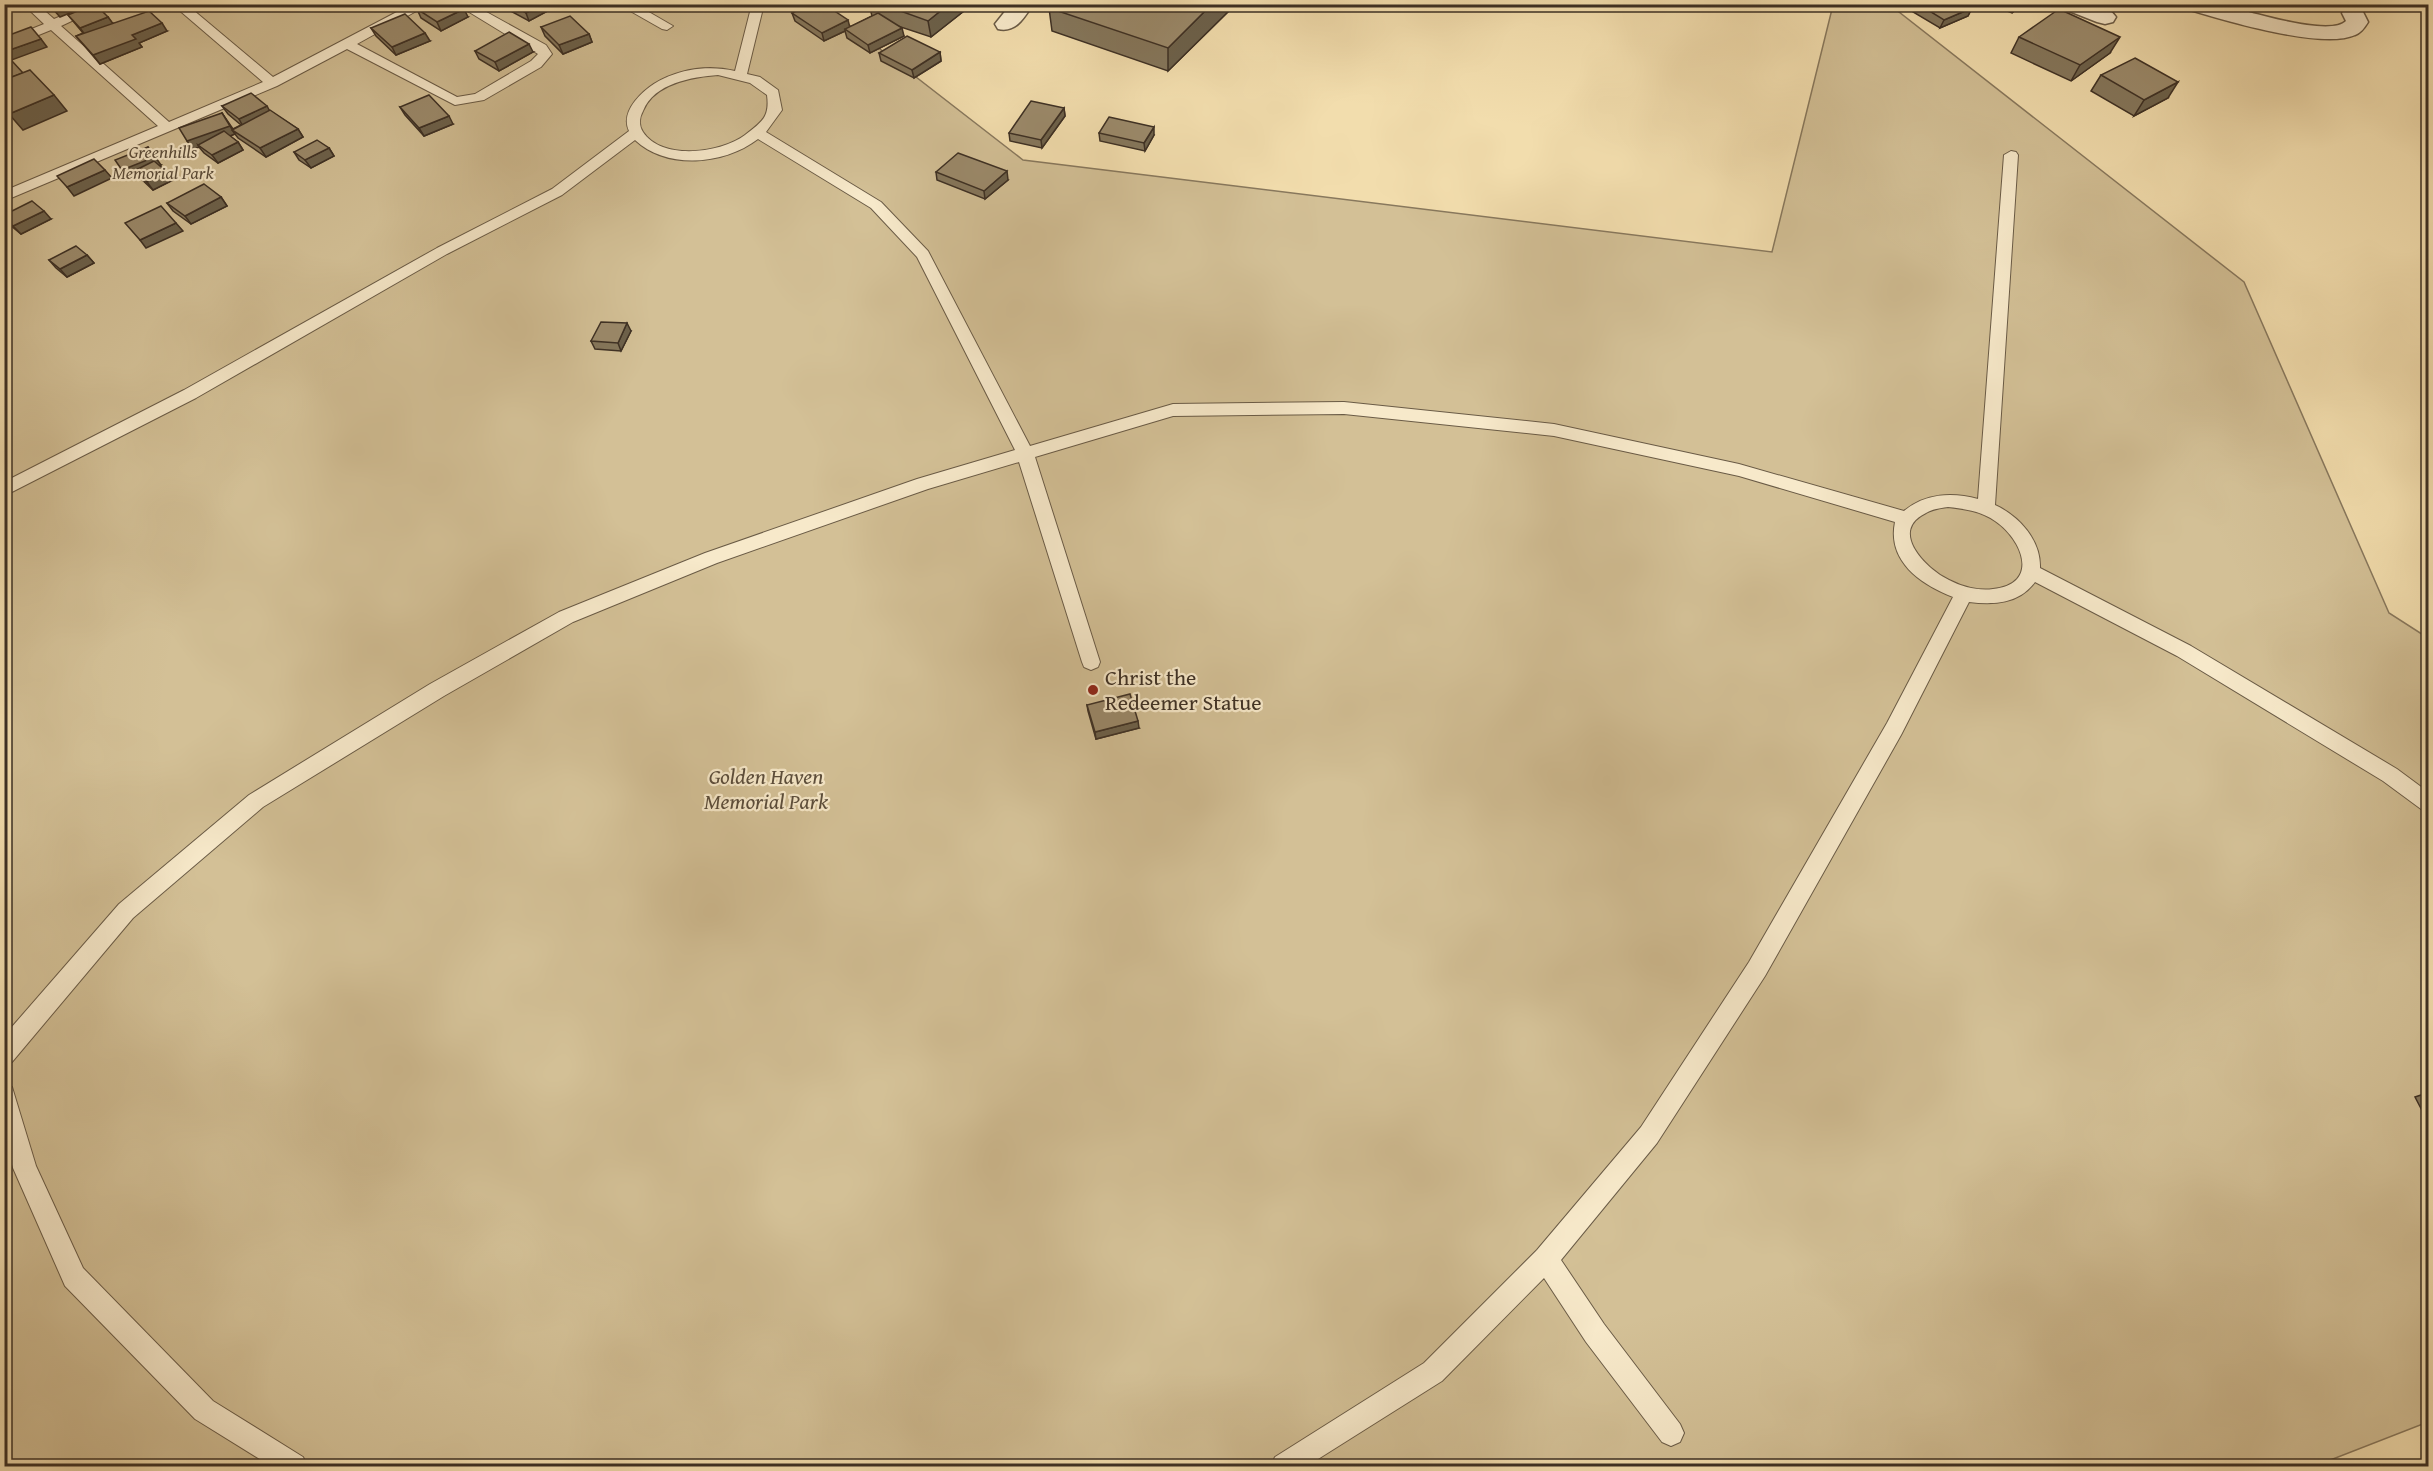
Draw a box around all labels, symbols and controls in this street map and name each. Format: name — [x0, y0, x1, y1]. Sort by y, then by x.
park label: Greenhills Memorial Park — [112, 138, 214, 186]
place label: Christ the Redeemer Statue — [1105, 661, 1261, 718]
marker: Christ the Redeemer Statue — [1086, 683, 1100, 697]
park label: Golden Haven Memorial Park — [704, 760, 829, 817]

